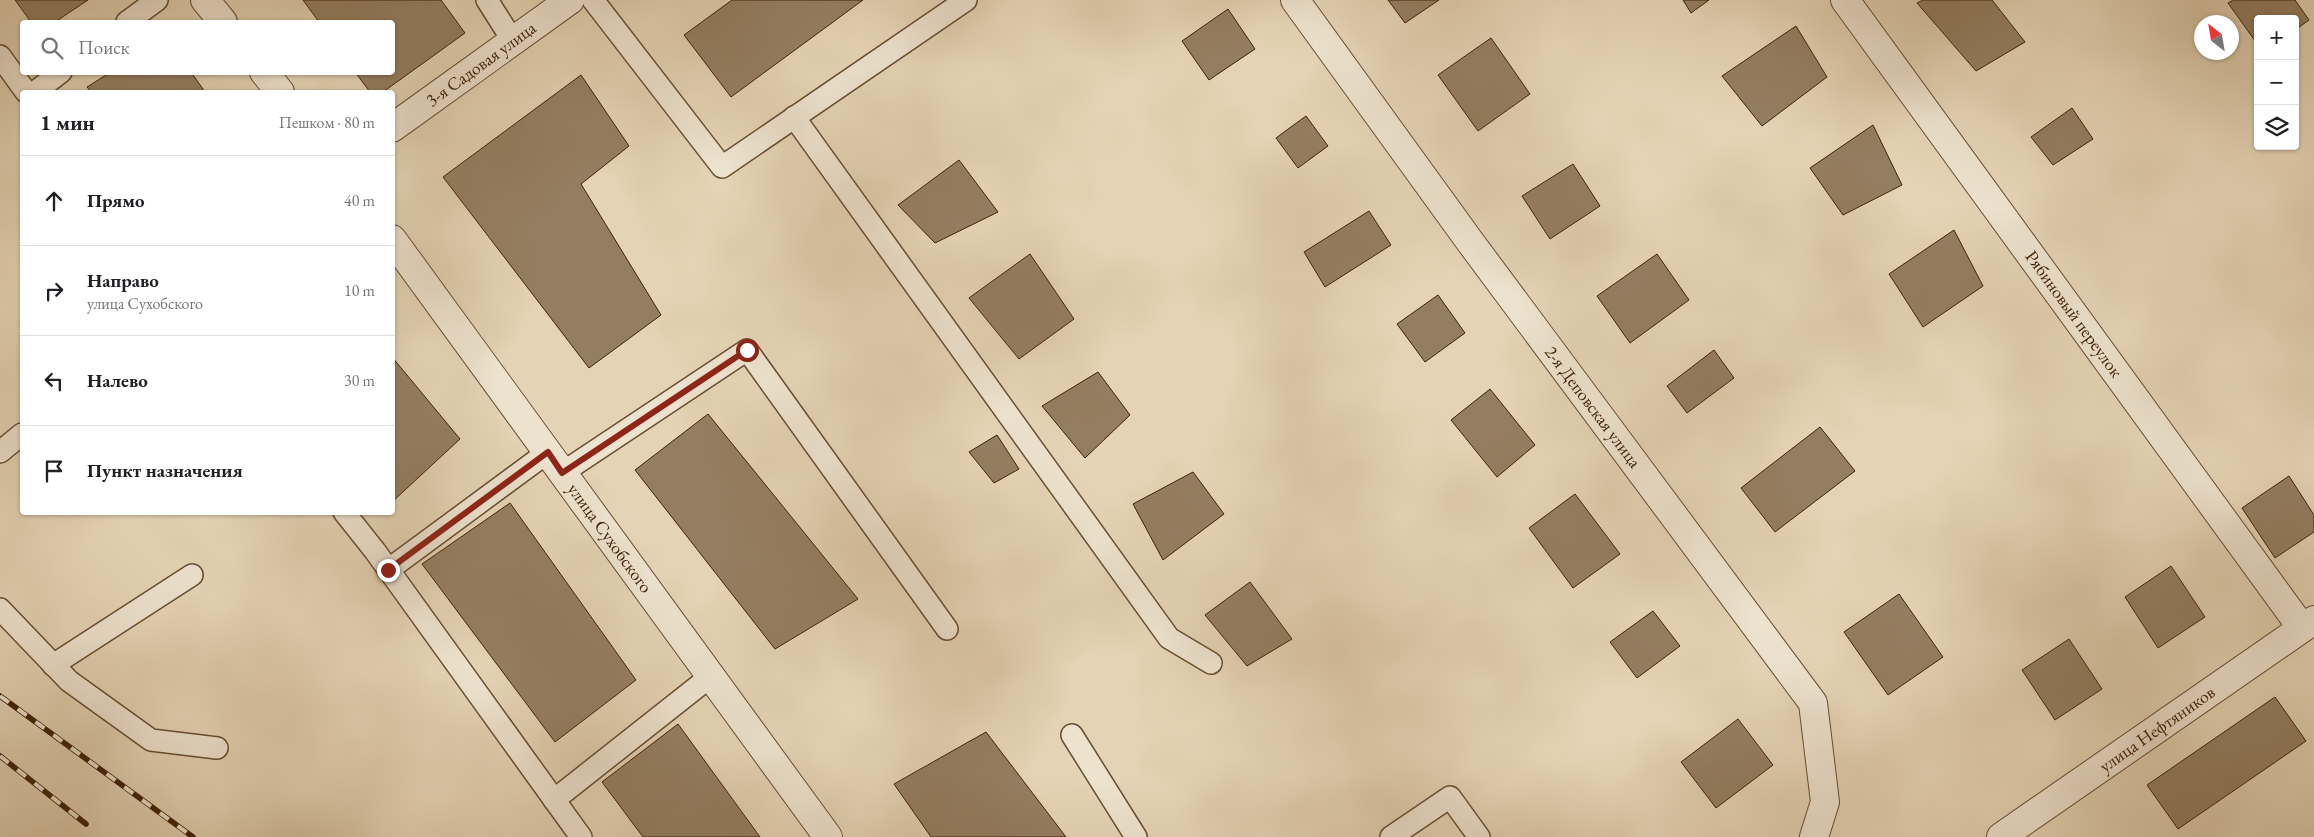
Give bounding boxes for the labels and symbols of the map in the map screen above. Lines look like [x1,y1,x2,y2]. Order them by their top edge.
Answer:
street label: 3-я Садовая улица [421,15,541,111]
north arrow [2194,15,2239,60]
street label: Рябиновый переулок [2021,246,2128,382]
route start [736,339,759,362]
street label: 2-я Деповская улица [1540,341,1647,473]
street label: улица Сухобского [563,478,658,597]
route end [377,559,400,582]
street label: улица Нефтяников [2094,680,2219,777]

